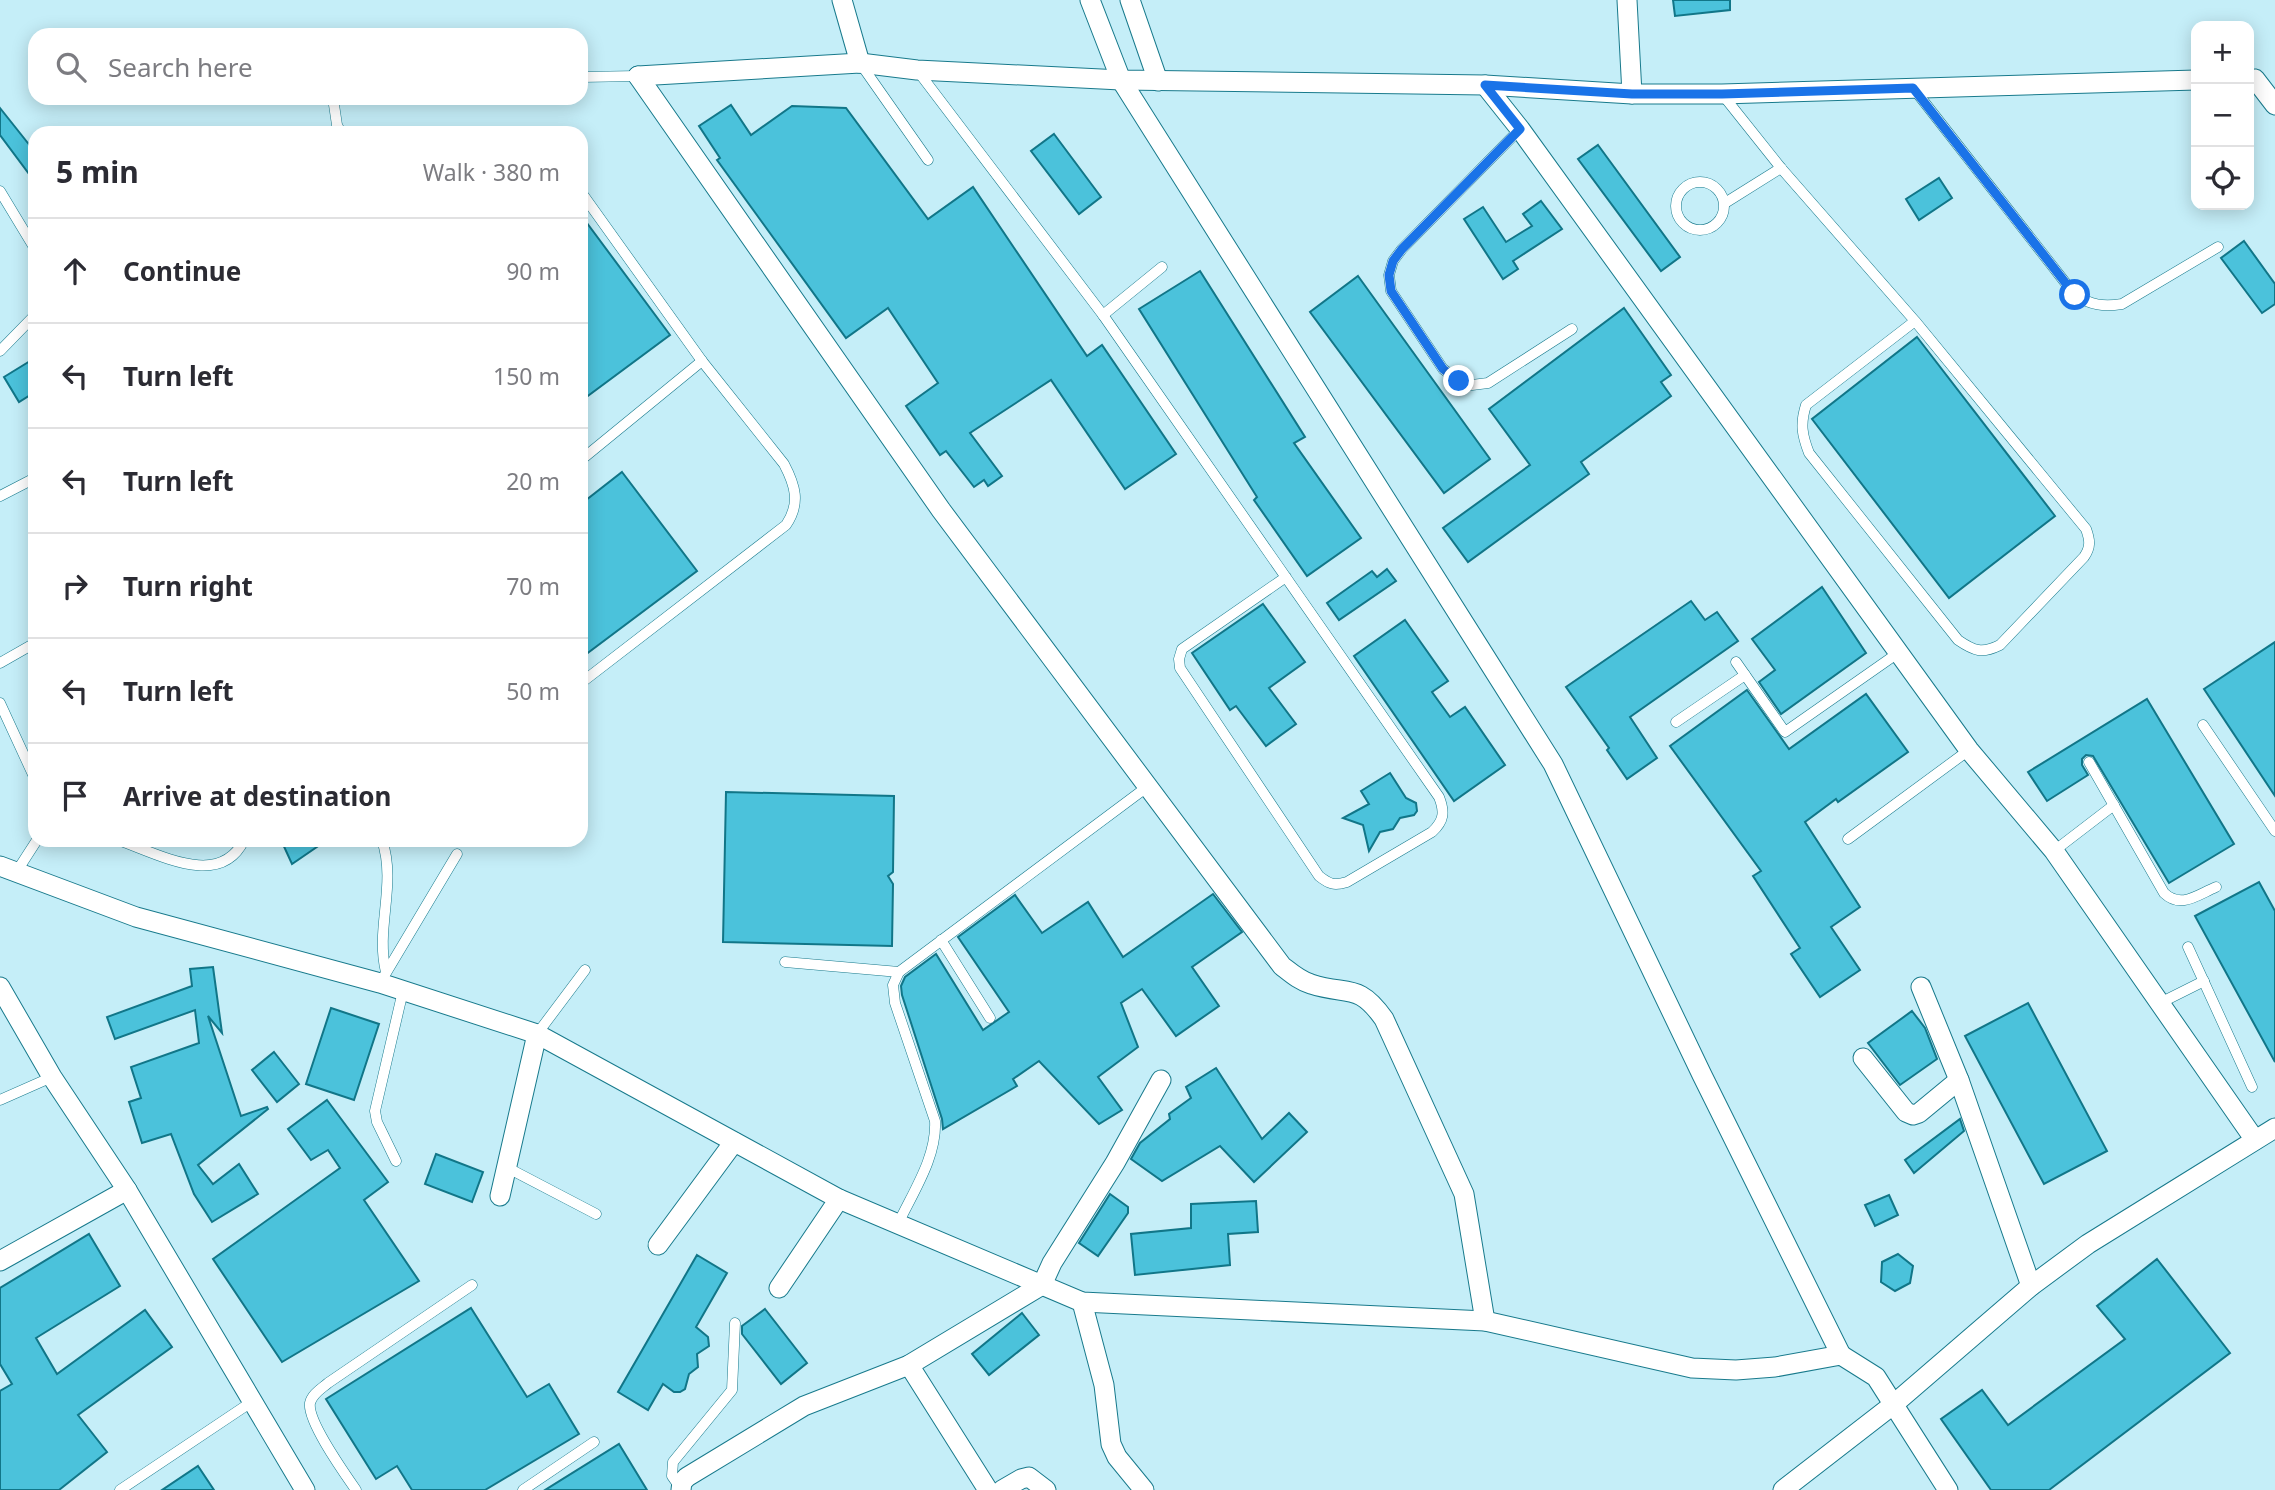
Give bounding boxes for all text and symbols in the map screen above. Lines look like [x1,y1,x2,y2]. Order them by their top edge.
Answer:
map controls [2191,21,2254,210]
button: + [2191,21,2254,84]
search box [28,28,588,105]
icon: search [52,48,90,86]
text: Search here [108,49,253,85]
button: − [2191,84,2254,147]
button: locate [2191,147,2254,210]
text: 5 min [56,151,139,192]
text: Walk · 380 m [423,156,560,188]
icon: ahead [56,252,94,290]
text: Continue [123,253,241,289]
text: 90 m [506,255,560,287]
route start [2059,279,2090,310]
icon: left [56,357,94,395]
text: Turn left [123,358,234,394]
text: 150 m [493,360,560,392]
route end [1443,365,1474,396]
icon: left [56,462,94,500]
text: Turn left [123,463,234,499]
text: 20 m [506,465,560,497]
icon: right [56,567,94,605]
text: Turn right [123,568,253,604]
text: 70 m [506,570,560,602]
icon: left [56,672,94,710]
text: Turn left [123,673,234,709]
text: 50 m [506,675,560,707]
icon: arrive [56,777,94,815]
text: Arrive at destination [123,778,392,814]

